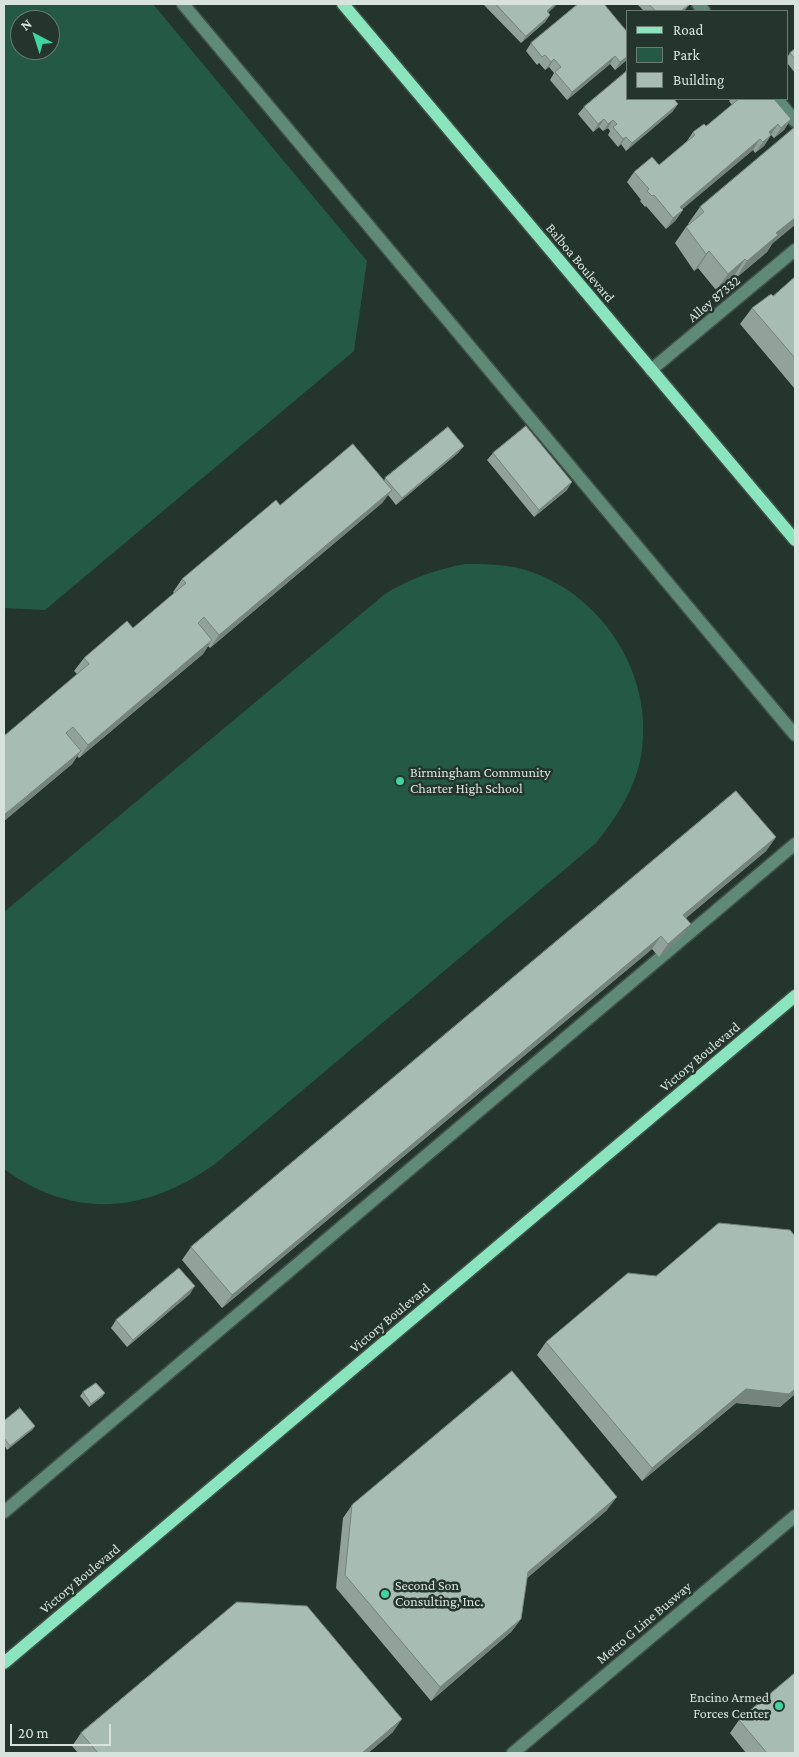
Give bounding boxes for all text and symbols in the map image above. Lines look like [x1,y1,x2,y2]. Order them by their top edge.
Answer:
north arrow [10,10,60,60]
legend [626,10,789,100]
text: N [17,15,35,33]
text: Road [673,22,703,38]
text: Park [673,47,700,63]
text: Building [673,72,724,88]
street label: Balboa Boulevard [542,220,618,306]
street label: Alley 87332 [684,272,744,326]
place label: Birmingham Community Charter High School [410,765,551,798]
marker: Birmingham Community Charter High School [394,775,406,787]
street label: Victory Boulevard [656,1019,744,1095]
street label: Victory Boulevard [346,1280,434,1356]
street label: Victory Boulevard [36,1541,124,1617]
place label: Second Son Consulting, Inc. [395,1578,483,1610]
street label: Metro G Line Busway [593,1578,695,1668]
marker: Second Son Consulting, Inc. [379,1588,391,1600]
place label: Encino Armed Forces Center [690,1690,769,1722]
marker: Encino Armed Forces Center [773,1700,785,1712]
scale bar [12,1714,114,1746]
text: 20 m [18,1725,49,1741]

